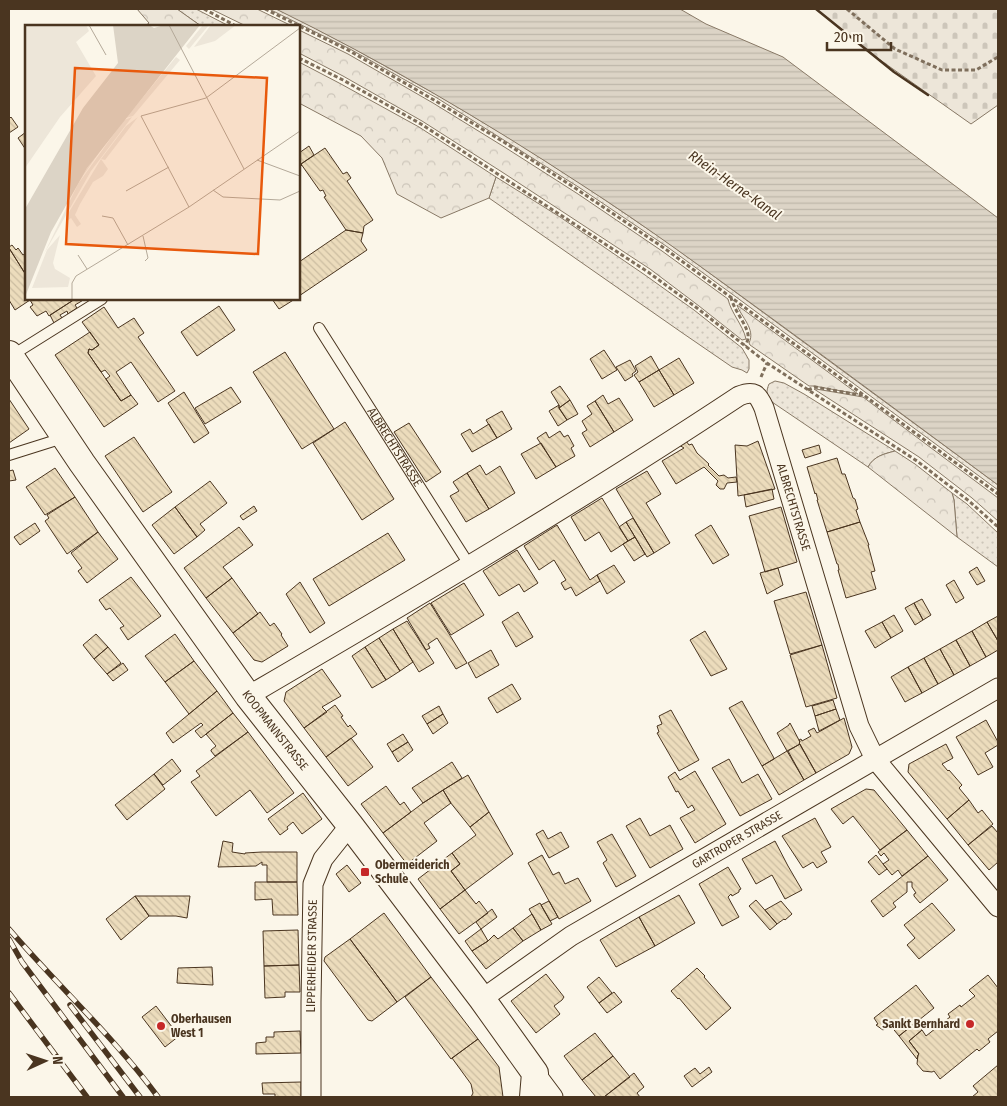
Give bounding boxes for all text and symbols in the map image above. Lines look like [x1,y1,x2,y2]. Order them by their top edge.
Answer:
scale bar [827,20,891,52]
inset map [25,25,300,300]
text: 20 m [834,28,864,46]
water label: Rhein-Herne-Kanal [685,147,785,224]
street label: ALBRECHTSTRASSE [364,405,425,489]
street label: ALBRECHTSTRASSE [774,462,813,553]
street label: KOOPMANNSTRASSE [239,688,311,773]
street label: GARTROPER STRASSE [689,808,785,871]
place label: Obermeiderich Schule [375,858,450,886]
marker: Obermeiderich Schule [359,866,371,878]
street label: LIPPERHEIDER STRASSE [304,899,320,1012]
place label: Oberhausen West 1 [171,1012,232,1040]
place label: Sankt Bernhard [882,1017,960,1031]
marker: Sankt Bernhard [964,1018,976,1030]
marker: Oberhausen West 1 [155,1020,167,1032]
north arrow [20,1036,70,1086]
text: N [49,1056,66,1065]

